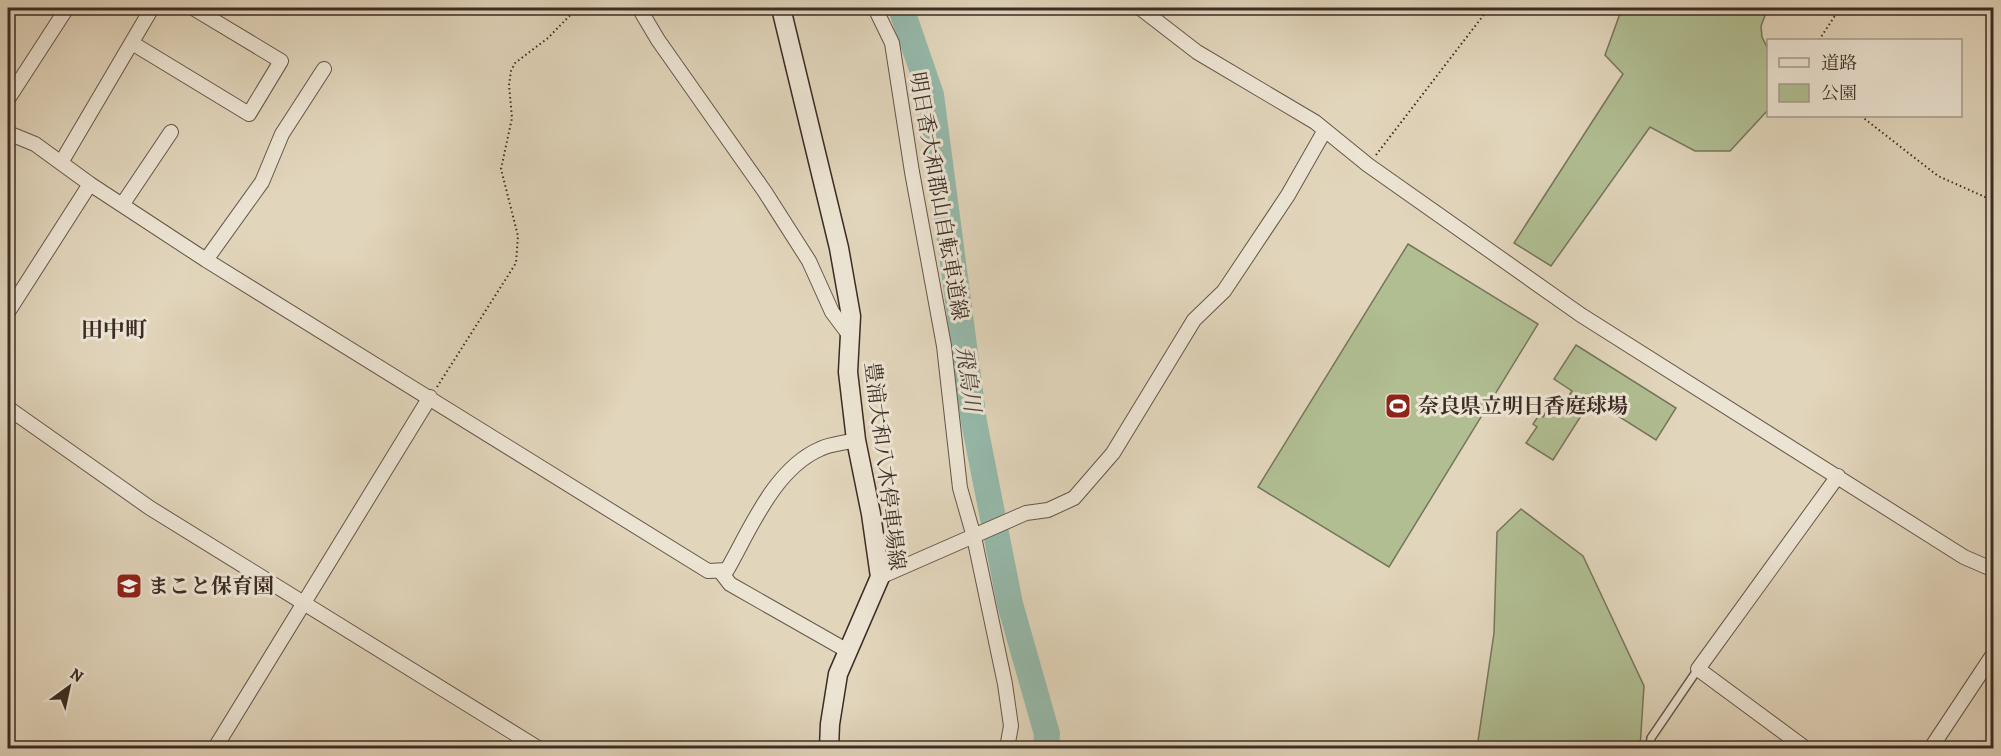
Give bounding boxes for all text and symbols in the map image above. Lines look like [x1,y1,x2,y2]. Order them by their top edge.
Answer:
legend [1767,39,1962,117]
text: 道路 [1821,51,1857,75]
street label: 明日香大和郡山自転車道線 [903,69,975,323]
text: 公園 [1821,81,1857,105]
district label: 田中町 [81,315,147,345]
water label: 飛鳥川 [949,344,988,416]
street label: 豊浦大和八木停車場線 [858,360,912,572]
sports icon: 奈良県立明日香庭球場 [1383,391,1413,421]
place label: 奈良県立明日香庭球場 [1418,392,1628,420]
school or university icon: まこと保育園 [114,571,144,601]
place label: まこと保育園 [148,572,274,600]
north arrow [39,657,99,717]
text: N [66,663,88,688]

